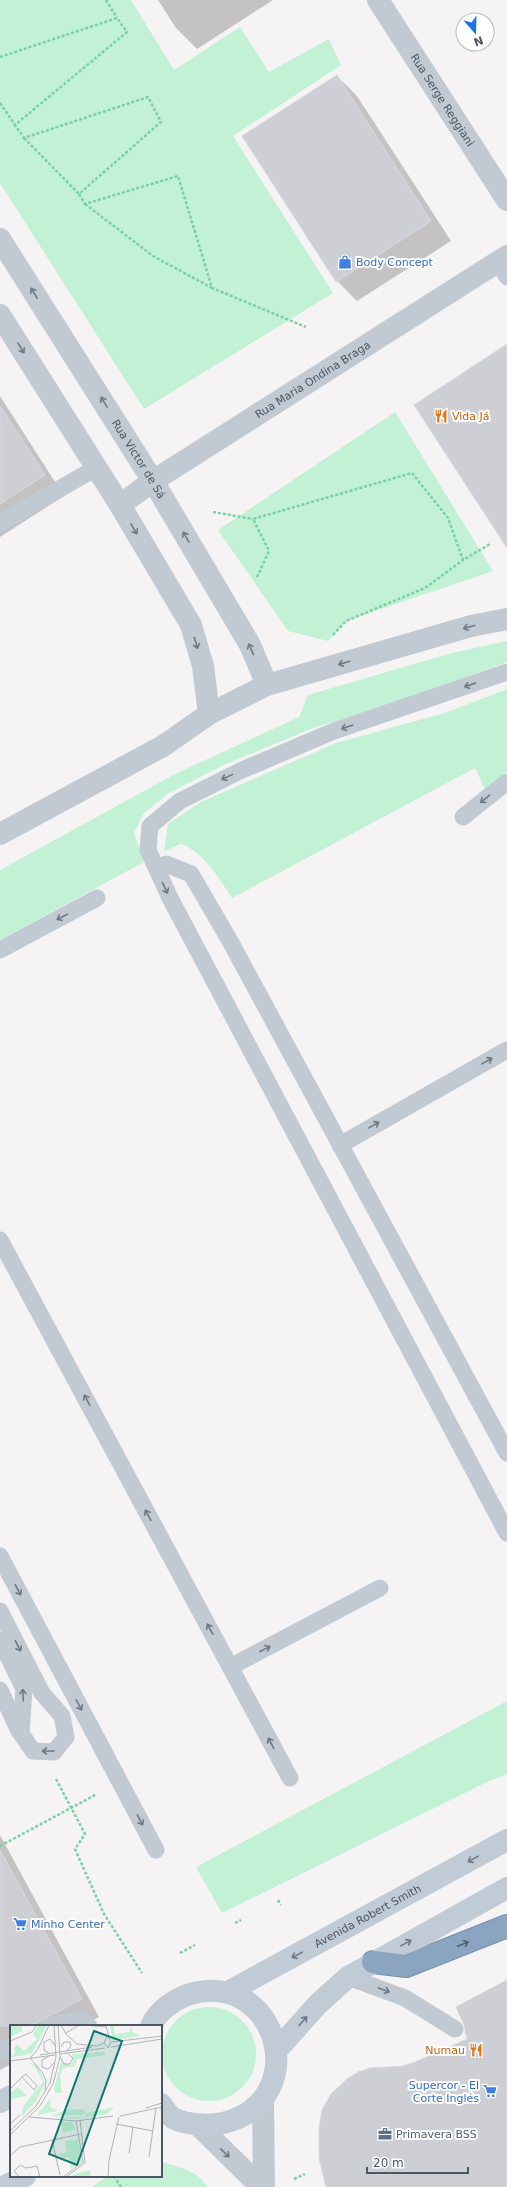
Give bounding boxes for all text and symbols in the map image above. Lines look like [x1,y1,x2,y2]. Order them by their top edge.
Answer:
north arrow [455,12,495,52]
text: N [472,33,485,49]
street label: Rua Serge Reggiani [407,52,477,149]
shop icon: Body Concept [337,254,353,270]
place label: Body Concept [356,256,433,269]
one-way arrow [30,287,38,298]
street label: Rua Maria Ondina Braga [253,339,373,421]
one-way arrow [17,342,25,354]
one-way arrow [99,396,107,408]
restaurant icon: Vida Já [433,408,449,424]
place label: Vida Já [452,410,490,423]
street label: Rua Victor de Sá [109,417,168,501]
one-way arrow [131,523,139,535]
one-way arrow [182,531,190,543]
one-way arrow [463,624,476,631]
one-way arrow [193,637,200,650]
one-way arrow [247,644,255,656]
one-way arrow [338,660,351,667]
one-way arrow [465,681,477,689]
one-way arrow [341,724,354,731]
one-way arrow [222,774,234,781]
one-way arrow [480,795,491,804]
one-way arrow [162,882,169,894]
one-way arrow [56,914,68,921]
one-way arrow [481,1057,493,1065]
one-way arrow [368,1121,380,1129]
one-way arrow [82,1394,90,1406]
one-way arrow [144,1509,151,1521]
one-way arrow [15,1584,23,1596]
one-way arrow [205,1623,213,1635]
one-way arrow [15,1640,22,1652]
one-way arrow [259,1645,271,1652]
one-way arrow [20,1689,27,1702]
one-way arrow [76,1699,84,1711]
one-way arrow [267,1738,275,1750]
one-way arrow [42,1747,55,1755]
one-way arrow [137,1813,144,1825]
one-way arrow [467,1855,479,1863]
street label: Avenida Robert Smith [312,1882,423,1951]
supermarket icon: Minho Center [12,1916,28,1932]
place label: Minho Center [31,1918,105,1931]
one-way arrow [400,1939,412,1947]
one-way arrow [456,1939,468,1947]
one-way arrow [291,1951,303,1959]
one-way arrow [378,1987,390,1995]
one-way arrow [298,2016,308,2026]
inset map [10,2025,162,2177]
restaurant icon: Numau [468,2042,484,2058]
place label: Numau [425,2044,465,2057]
place label: Supercor - El Corte Inglés [409,2079,479,2105]
supermarket icon: Supercor - El Corte Inglés [482,2083,498,2099]
office icon: Primavera BSS [377,2126,393,2142]
place label: Primavera BSS [396,2128,477,2141]
one-way arrow [220,2148,230,2157]
scale bar [367,2149,468,2175]
text: 20 m [373,2156,404,2170]

